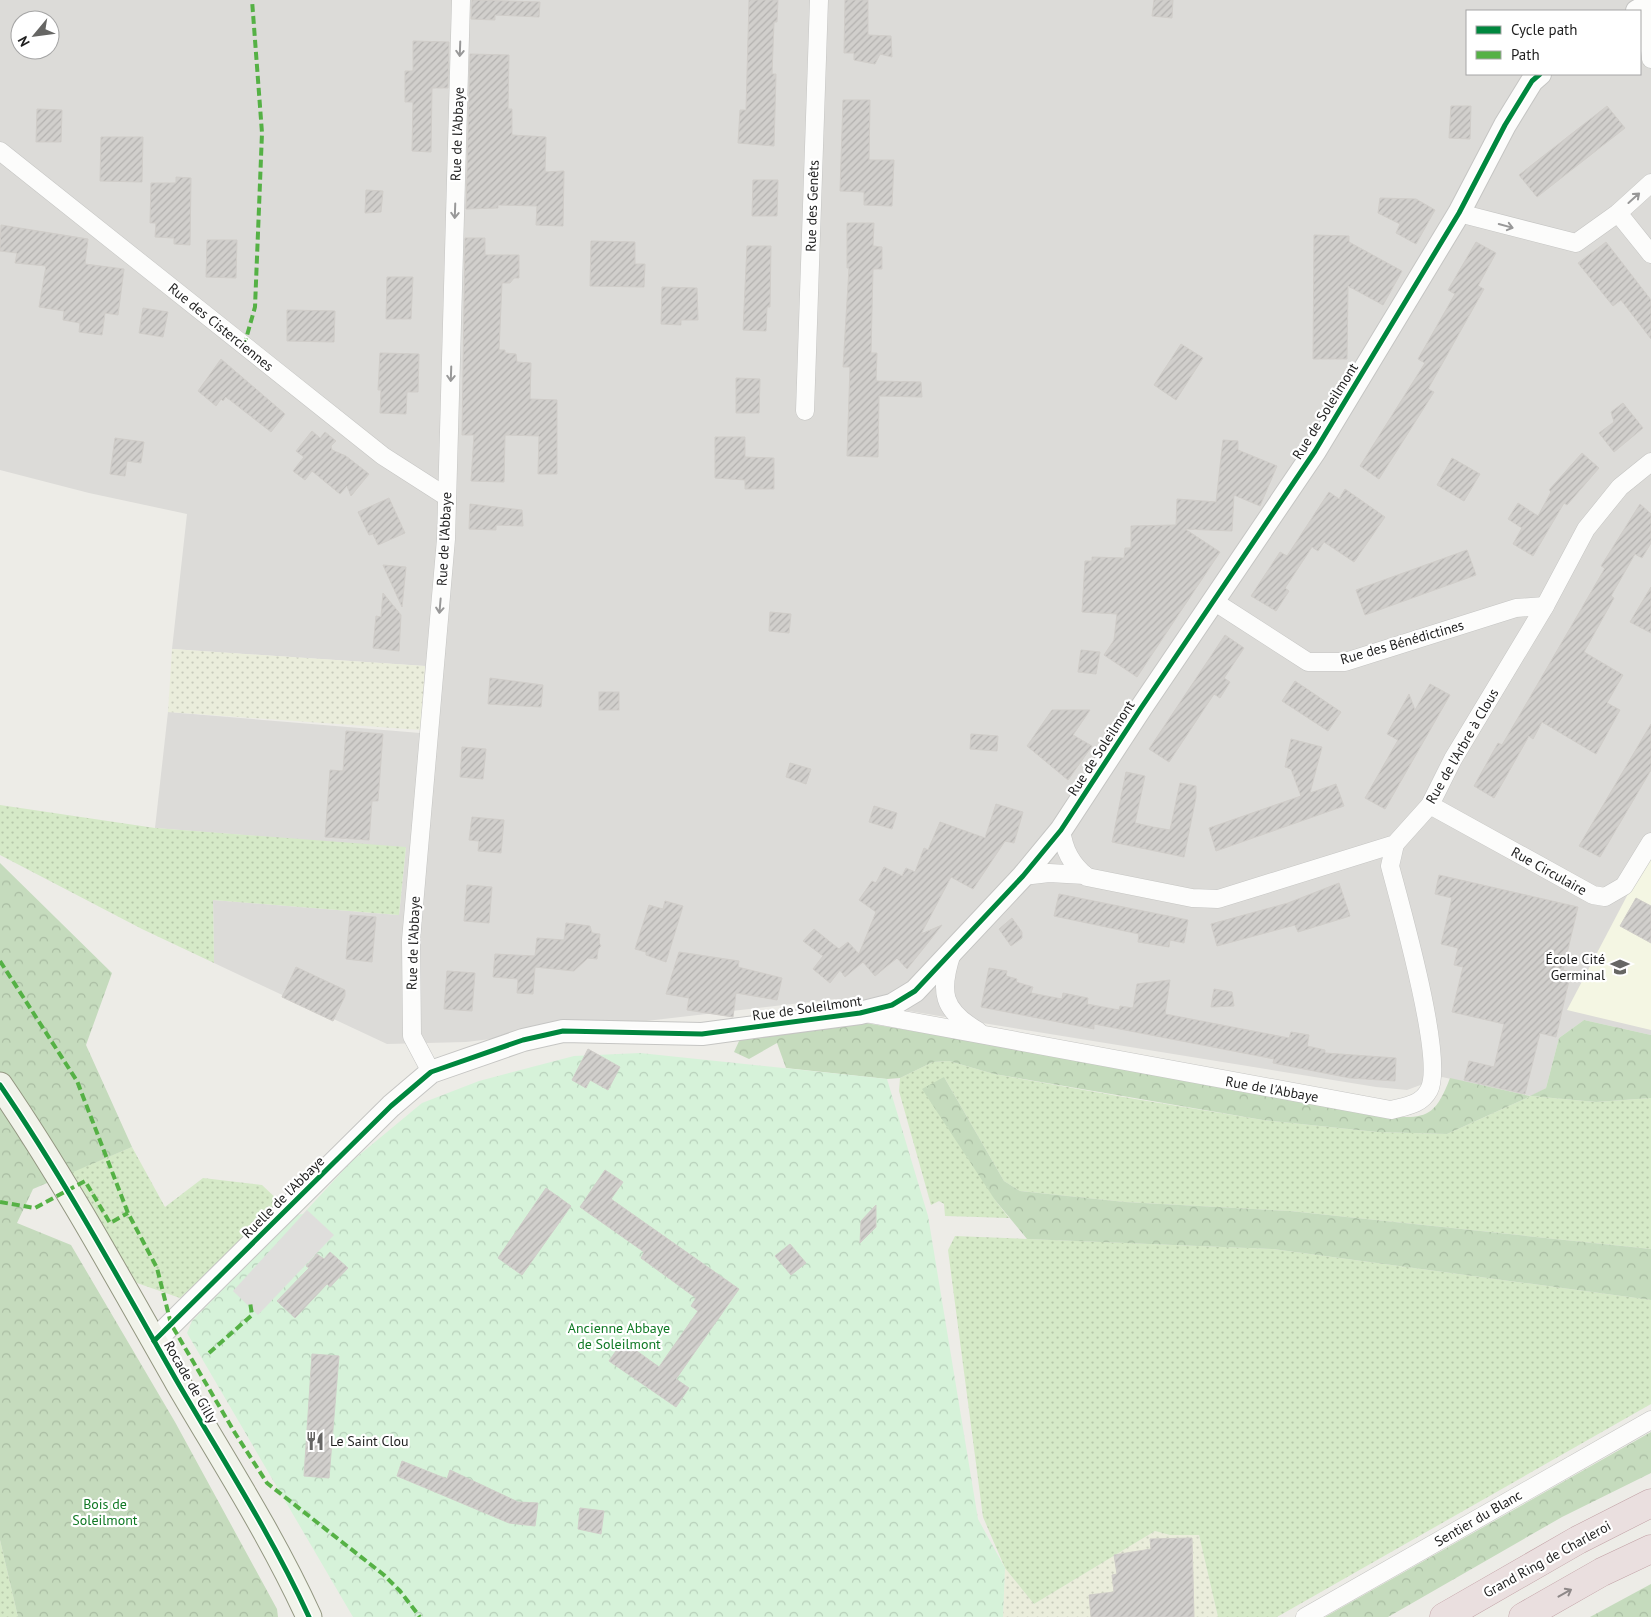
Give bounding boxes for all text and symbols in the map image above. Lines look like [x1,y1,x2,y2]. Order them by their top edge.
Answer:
north arrow [10,10,60,60]
legend [1466,10,1641,75]
text: Cycle path [1511,20,1577,39]
text: N [14,33,34,50]
one-way arrow [455,40,464,56]
text: Path [1511,45,1540,64]
street label: Rue de l'Abbaye [446,87,468,181]
street label: Rue des Genêts [801,160,823,252]
one-way arrow [1628,192,1641,204]
one-way arrow [450,202,460,219]
one-way arrow [1498,221,1514,231]
street label: Rue des Cisterciennes [165,279,277,375]
street label: Rue de Soleilmont [1288,359,1362,463]
one-way arrow [446,365,455,381]
street label: Rue de l'Abbaye [433,492,455,586]
one-way arrow [435,598,445,614]
street label: Rue des Bénédictines [1338,616,1466,668]
street label: Rue de l'Arbre à Clous [1422,685,1502,807]
street label: Rue de Soleilmont [1063,697,1139,799]
street label: Rue Circulaire [1508,843,1590,899]
street label: Rue de l'Abbaye [402,896,424,990]
place label: École Cité Germinal [1546,950,1605,984]
school or university icon: École Cité Germinal [1609,956,1631,978]
street label: Rue de Soleilmont [751,991,863,1025]
street label: Rue de l'Abbaye [1224,1072,1320,1106]
street label: Ruelle de l'Abbaye [238,1152,328,1242]
park label: Ancienne Abbaye de Soleilmont [568,1319,670,1353]
street label: Rocade de Gilly [160,1338,222,1427]
restaurant icon: Le Saint Clou [304,1430,326,1452]
place label: Le Saint Clou [330,1432,409,1450]
street label: Sentier du Blanc [1431,1486,1525,1550]
park label: Bois de Soleilmont [72,1495,138,1529]
street label: Grand Ring de Charleroi [1480,1516,1614,1602]
one-way arrow [1557,1588,1572,1597]

